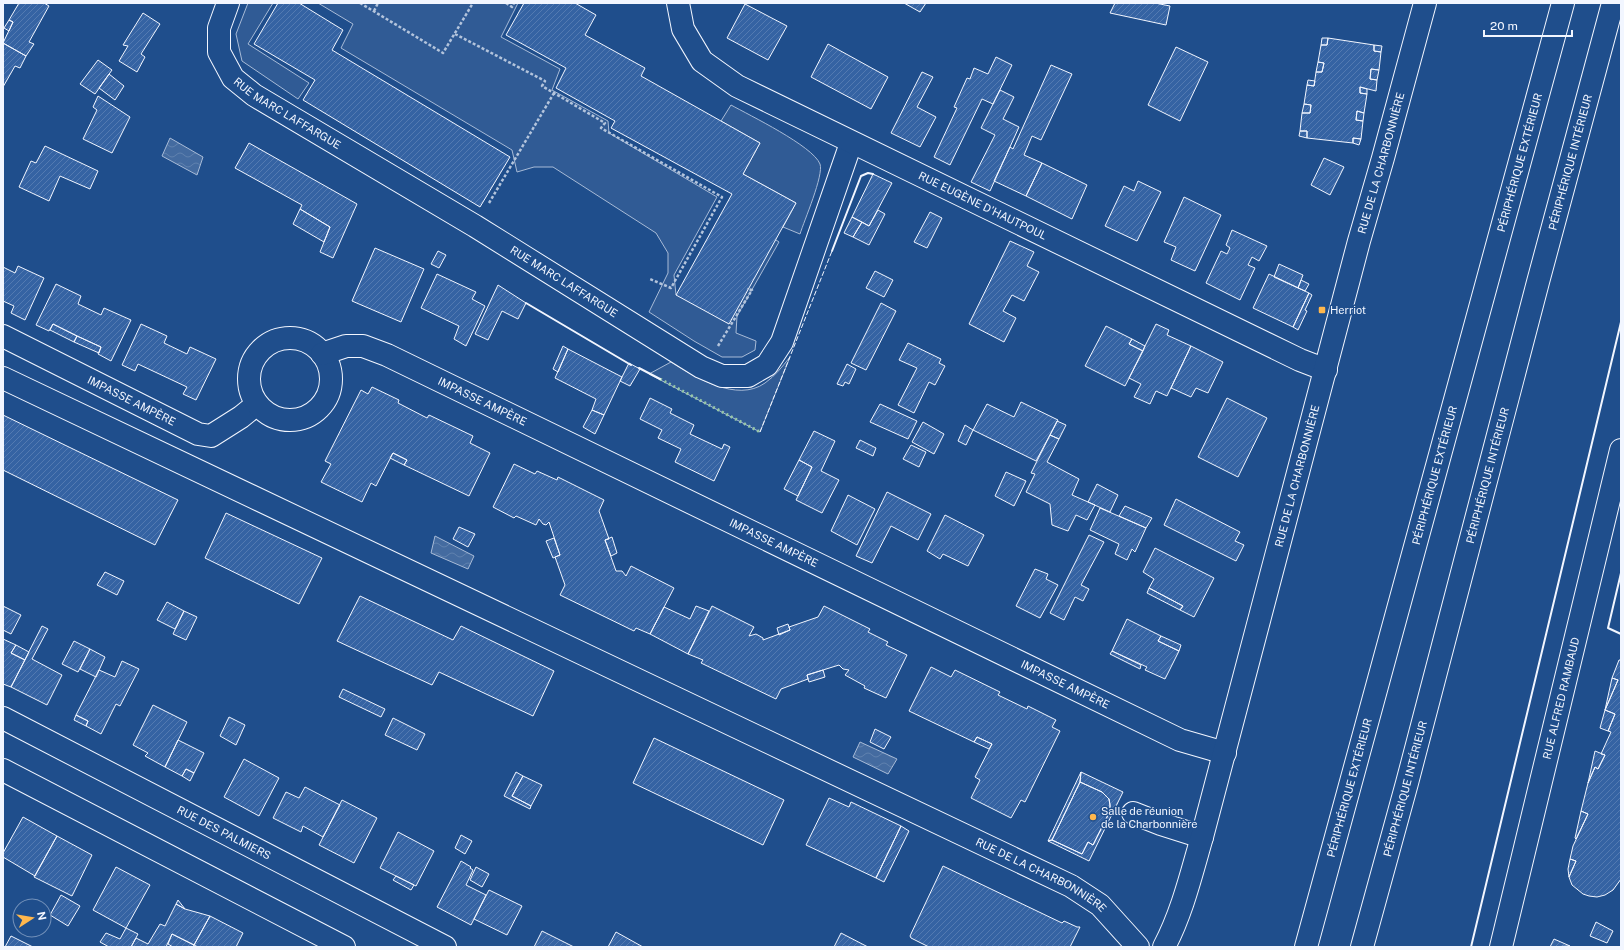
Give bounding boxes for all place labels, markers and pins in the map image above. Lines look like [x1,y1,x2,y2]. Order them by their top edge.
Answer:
place label: Herriot [1330,304,1366,316]
marker: Herriot [1317,305,1327,315]
place label: Salle de réunion de la Charbonnière [1101,805,1198,830]
marker: Salle de réunion de la Charbonnière [1088,812,1098,822]

